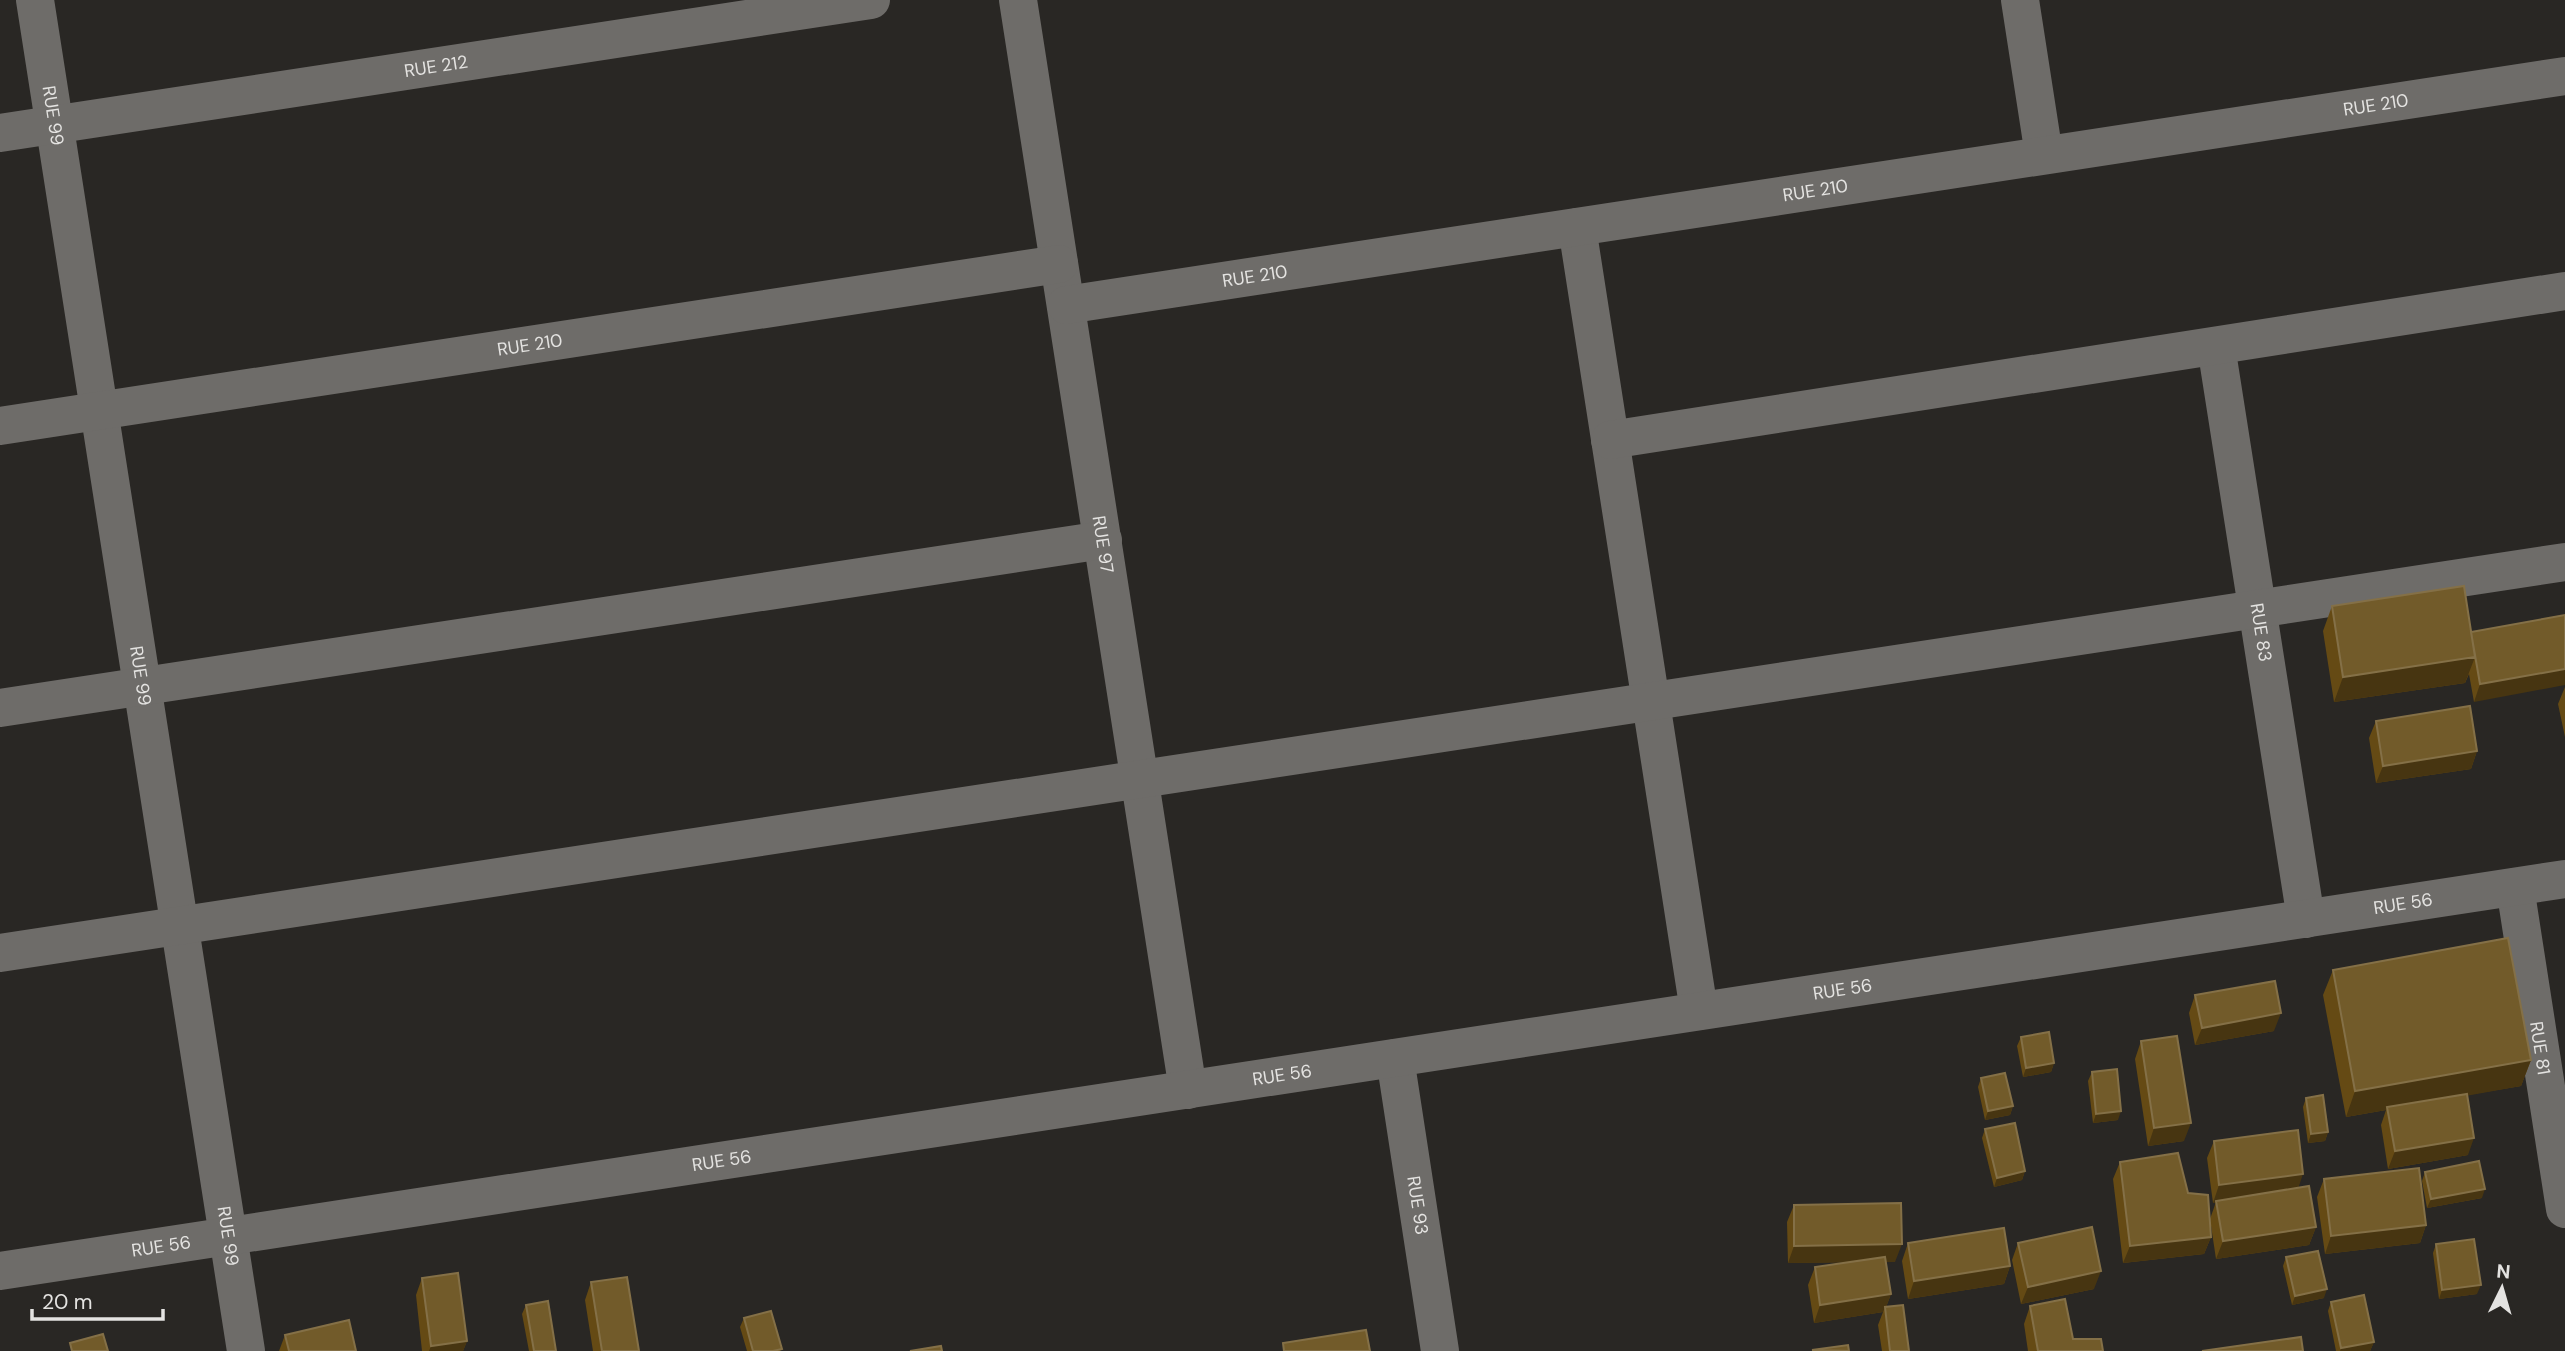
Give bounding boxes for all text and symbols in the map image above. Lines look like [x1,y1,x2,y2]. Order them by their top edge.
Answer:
street label: RUE 212 [403,50,469,83]
street label: RUE 99 [37,84,70,147]
street label: RUE 210 [2341,88,2410,122]
street label: RUE 210 [1781,174,1850,207]
street label: RUE 210 [1220,259,1289,293]
street label: RUE 210 [496,328,564,362]
street label: RUE 97 [1087,514,1119,575]
street label: RUE 83 [2245,601,2277,664]
street label: RUE 99 [124,644,157,707]
street label: RUE 56 [2372,887,2434,920]
street label: RUE 56 [1811,973,1874,1006]
street label: RUE 81 [2524,1020,2556,1076]
street label: RUE 56 [1251,1059,1313,1091]
street label: RUE 56 [690,1144,753,1177]
street label: RUE 93 [1401,1174,1434,1236]
street label: RUE 99 [212,1204,245,1268]
street label: RUE 56 [130,1230,192,1263]
north arrow [2467,1253,2537,1323]
text: N [2495,1259,2511,1285]
scale bar [32,1278,163,1322]
text: 20 m [42,1288,93,1316]

